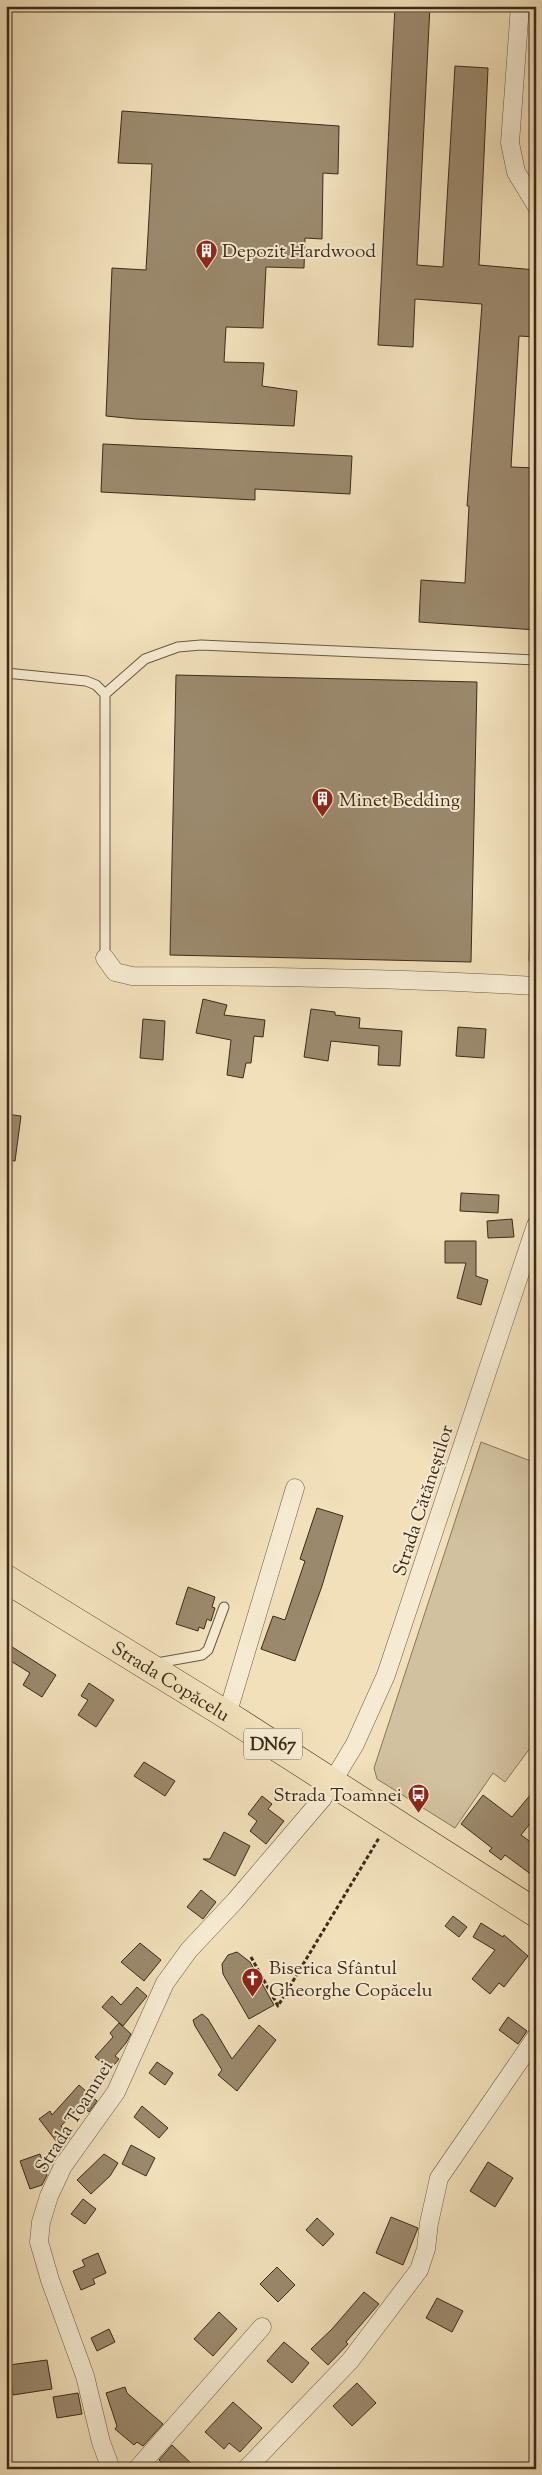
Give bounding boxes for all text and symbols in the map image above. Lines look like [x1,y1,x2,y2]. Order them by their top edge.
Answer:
building icon: Depozit Hardwood [194,238,218,269]
place label: Depozit Hardwood [222,239,376,266]
building icon: Minet Bedding [311,787,335,818]
place label: Minet Bedding [339,788,460,815]
street label: Strada Cătăneștilor [387,1422,462,1580]
street label: Strada Copăcelu [106,1636,234,1730]
road number: DN67 [244,1728,302,1760]
bus stop icon: Strada Toamnei [406,1782,430,1813]
place label: Strada Toamnei [273,1783,402,1810]
place label: Biserica Sfântul Gheorghe Copăcelu [269,1956,432,2005]
church icon: Biserica Sfântul Gheorghe Copăcelu [241,1966,265,1997]
street label: Strada Toamnei [30,2056,121,2179]

